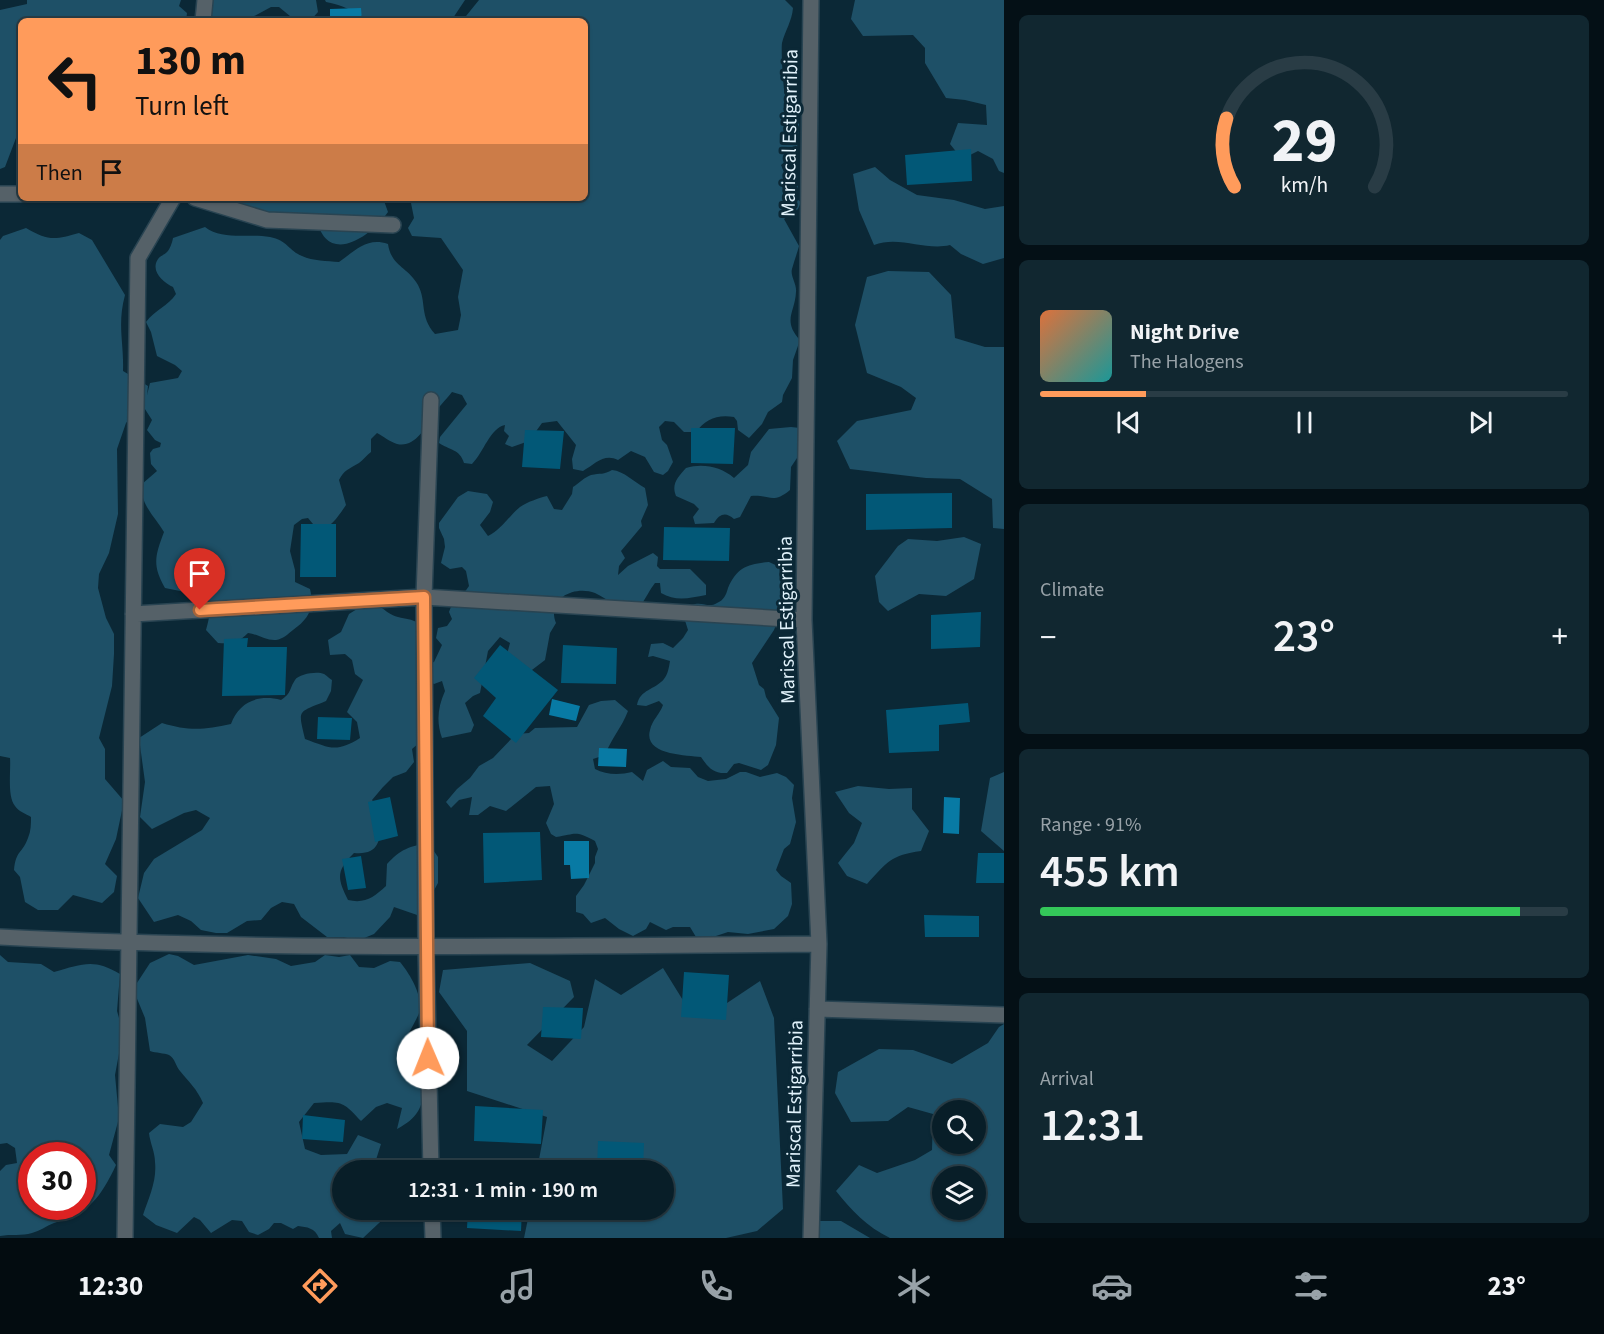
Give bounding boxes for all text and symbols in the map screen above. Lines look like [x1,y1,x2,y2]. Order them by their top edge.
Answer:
text: 130 m [135,31,246,91]
icon: left [36,42,114,120]
street label: Mariscal Estigarribia [775,49,805,217]
text: Turn left [135,87,229,126]
text: 29 [1271,97,1337,186]
icon: arrive [95,156,128,189]
text: Then [36,157,83,189]
text: km/h [1280,170,1328,201]
text: Night Drive [1130,316,1239,348]
text: The Halogens [1130,348,1244,376]
icon: previous [1112,406,1145,439]
icon: pause [1288,406,1321,439]
icon: next [1464,406,1497,439]
street label: Mariscal Estigarribia [772,536,802,704]
pin [174,548,225,610]
icon: arrive [183,557,216,590]
text: Climate [1040,576,1104,604]
text: 23° [1273,605,1335,669]
text: − [1040,614,1056,661]
text: + [1552,614,1568,661]
text: Range · 91% [1040,811,1141,839]
text: 455 km [1040,840,1180,904]
street label: Mariscal Estigarribia [780,1020,810,1188]
position arrow [396,1026,460,1090]
text: Arrival [1040,1065,1094,1093]
text: 12:31 [1040,1094,1145,1158]
map controls [932,1100,986,1220]
button: search [932,1100,986,1154]
speed limit sign: 30 [18,1142,96,1220]
button: layers [932,1166,986,1220]
text: 12:31 · 1 min · 190 m [408,1174,598,1206]
icon: directions [299,1265,341,1307]
icon: music [497,1265,539,1307]
icon: phone [695,1265,737,1307]
icon: climate [893,1265,935,1307]
icon: car [1091,1265,1133,1307]
icon: filters [1290,1265,1332,1307]
text: 12:30 [78,1267,143,1306]
text: 23° [1488,1267,1526,1306]

